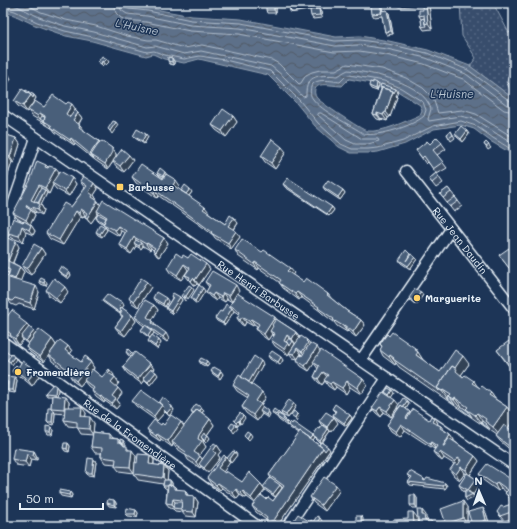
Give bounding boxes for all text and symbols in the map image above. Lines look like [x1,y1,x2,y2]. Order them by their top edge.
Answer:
water label: L'Huisne [114,15,160,38]
water label: L'Huisne [430,86,474,101]
place label: Barbusse [128,180,174,194]
marker: Barbusse [115,182,125,192]
street label: Rue Jean Daudin [430,204,491,277]
street label: Rue Henri Barbusse [215,257,303,323]
place label: Marguerite [425,291,481,305]
marker: Marguerite [412,293,422,303]
place label: Fromendière [26,365,90,379]
marker: Fromendière [13,367,23,377]
street label: Rue de la Fromendière [81,396,180,473]
north arrow [459,471,499,511]
text: N [474,473,483,488]
scale bar [20,485,103,511]
text: 50 m [26,490,54,506]

